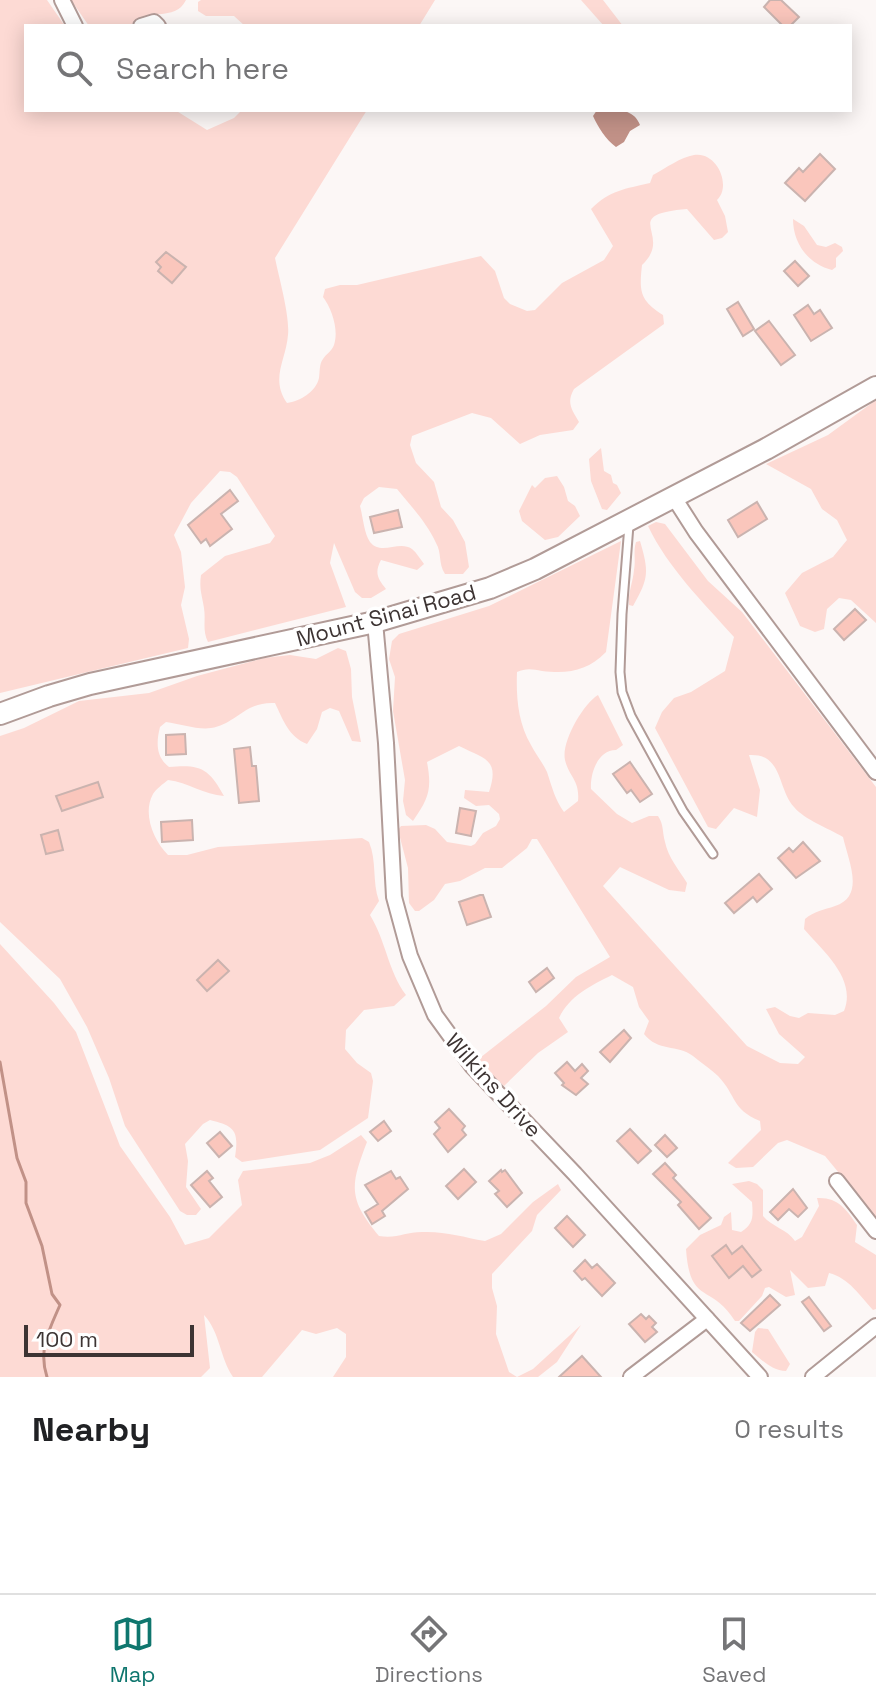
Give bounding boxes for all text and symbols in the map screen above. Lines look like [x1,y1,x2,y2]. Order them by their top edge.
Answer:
search box [24,24,852,112]
icon: search [52,46,96,90]
text: Search here [116,49,289,88]
street label: Mount Sinai Road [293,578,479,652]
street label: Wilkins Drive [440,1027,548,1143]
scale bar [24,1321,194,1357]
text: 100 m [36,1325,98,1353]
text: Nearby [32,1408,150,1451]
text: 0 results [734,1412,844,1446]
tab: Map [110,1612,156,1688]
tab: Directions [375,1612,483,1688]
tab: Saved [702,1612,766,1688]

